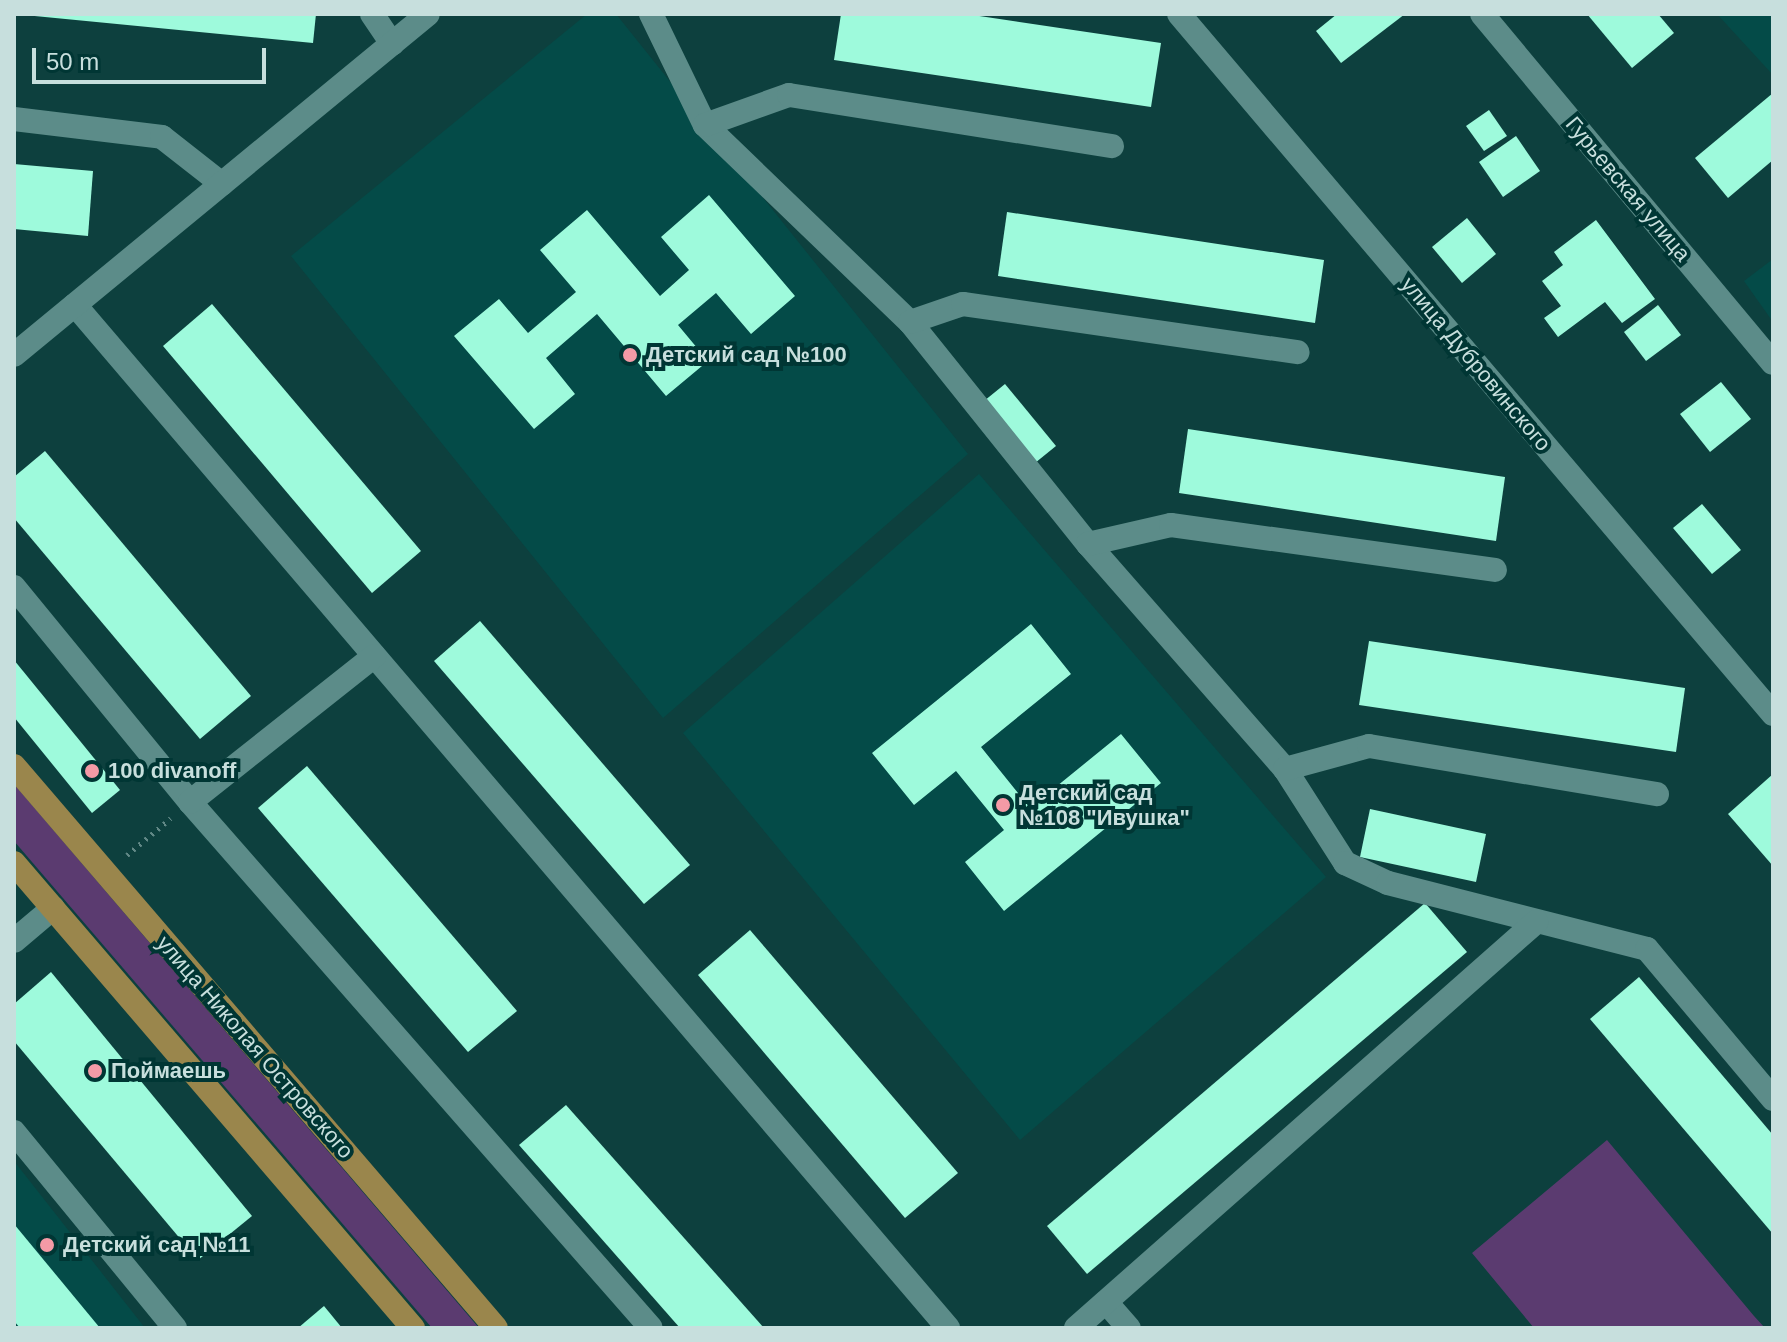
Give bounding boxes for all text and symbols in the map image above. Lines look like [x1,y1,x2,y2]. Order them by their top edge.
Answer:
scale bar [36,32,270,82]
text: 50 m [46,48,99,75]
street label: Гурьевская улица [1560,111,1696,267]
street label: улица Дубровинского [1395,272,1557,456]
place label: Детский сад №100 [646,342,847,368]
marker: Детский сад №100 [621,346,639,364]
place label: 100 divanoff [108,758,236,784]
marker: 100 divanoff [83,762,101,780]
place label: Детский сад №108 "Ивушка" [1019,779,1190,830]
marker: Детский сад №108 "Ивушка" [994,796,1012,814]
street label: улица Николая Островского [151,930,359,1164]
place label: Поймаешь [111,1058,226,1084]
marker: Поймаешь [86,1062,104,1080]
place label: Детский сад №11 [63,1232,250,1258]
marker: Детский сад №11 [38,1236,56,1254]

